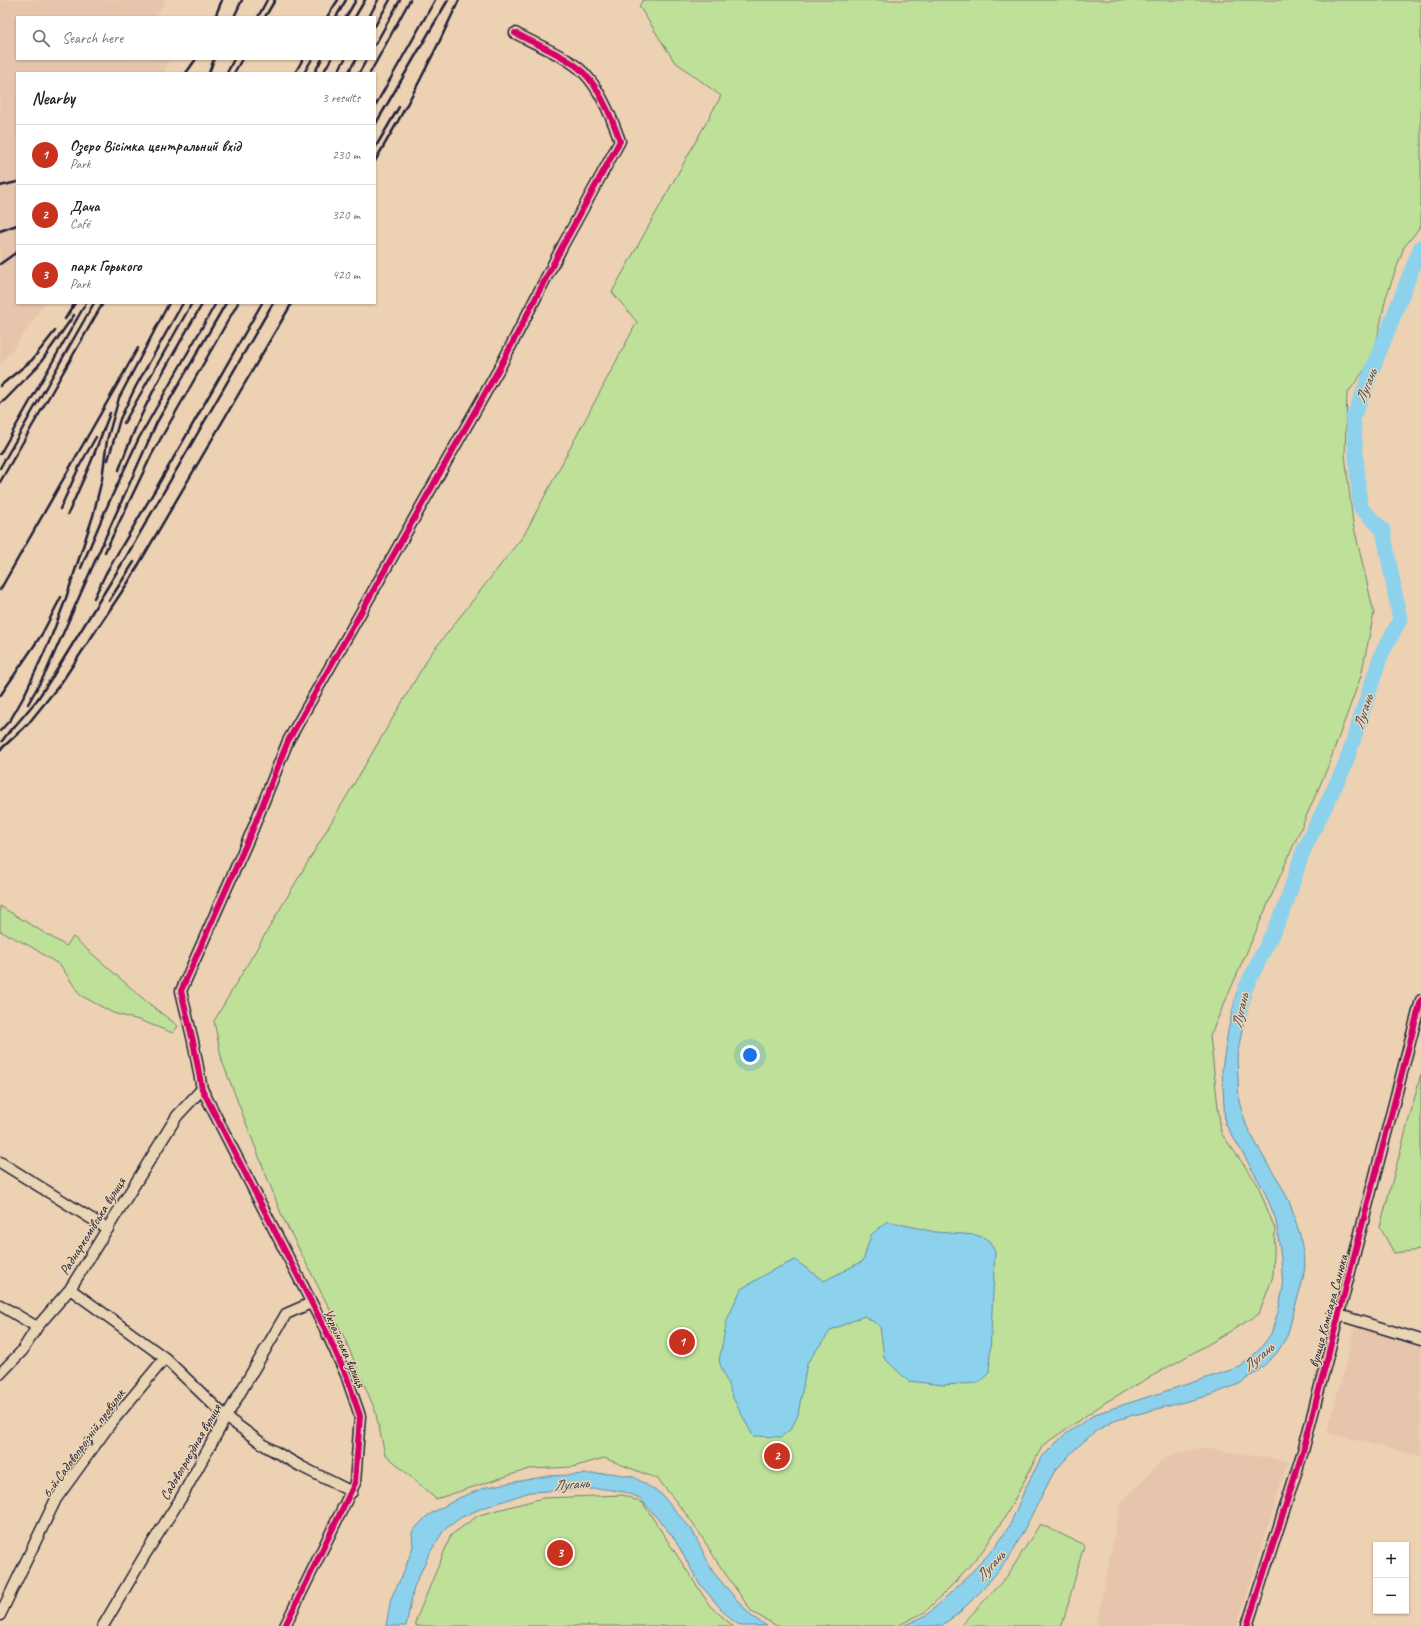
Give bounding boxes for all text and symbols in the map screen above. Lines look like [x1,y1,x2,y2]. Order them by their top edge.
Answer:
search box [16,16,376,60]
icon: search [30,27,52,49]
text: Search here [62,29,123,48]
text: Nearby [32,88,75,109]
text: 3 results [322,90,360,106]
text: Озеро Вісімка центральний вхід [70,137,241,156]
text: 1 [42,147,48,163]
text: 230 m [332,147,360,163]
text: Park [70,156,91,172]
text: Дача [70,197,100,216]
text: 2 [42,207,48,223]
text: 320 m [332,207,360,223]
text: Café [70,216,90,232]
text: парк Горького [70,257,141,276]
text: 3 [42,267,48,283]
text: 420 m [332,267,360,283]
text: Park [70,276,91,292]
water label: Лугань [1351,364,1383,406]
water label: Лугань [1349,690,1379,732]
water label: Лугань [1227,990,1254,1030]
your location [740,1045,760,1065]
street label: Раднаркомівська вулиця [56,1174,130,1278]
street label: вулиця Комісара Санюка [1305,1252,1352,1369]
street label: Українська вулиця [320,1306,370,1391]
pin: 1 [669,1327,695,1357]
water label: Лугань [1239,1337,1280,1376]
street label: 6-й Садовопроїзній провулок [38,1384,130,1501]
street label: Садовопроєздная вулиця [156,1400,226,1503]
pin: 2 [764,1441,790,1471]
water label: Лугань [553,1473,592,1495]
pin: 3 [547,1538,573,1568]
map controls [1373,1542,1409,1614]
button: + [1373,1542,1409,1578]
water label: Лугань [971,1545,1011,1586]
button: − [1373,1578,1409,1614]

